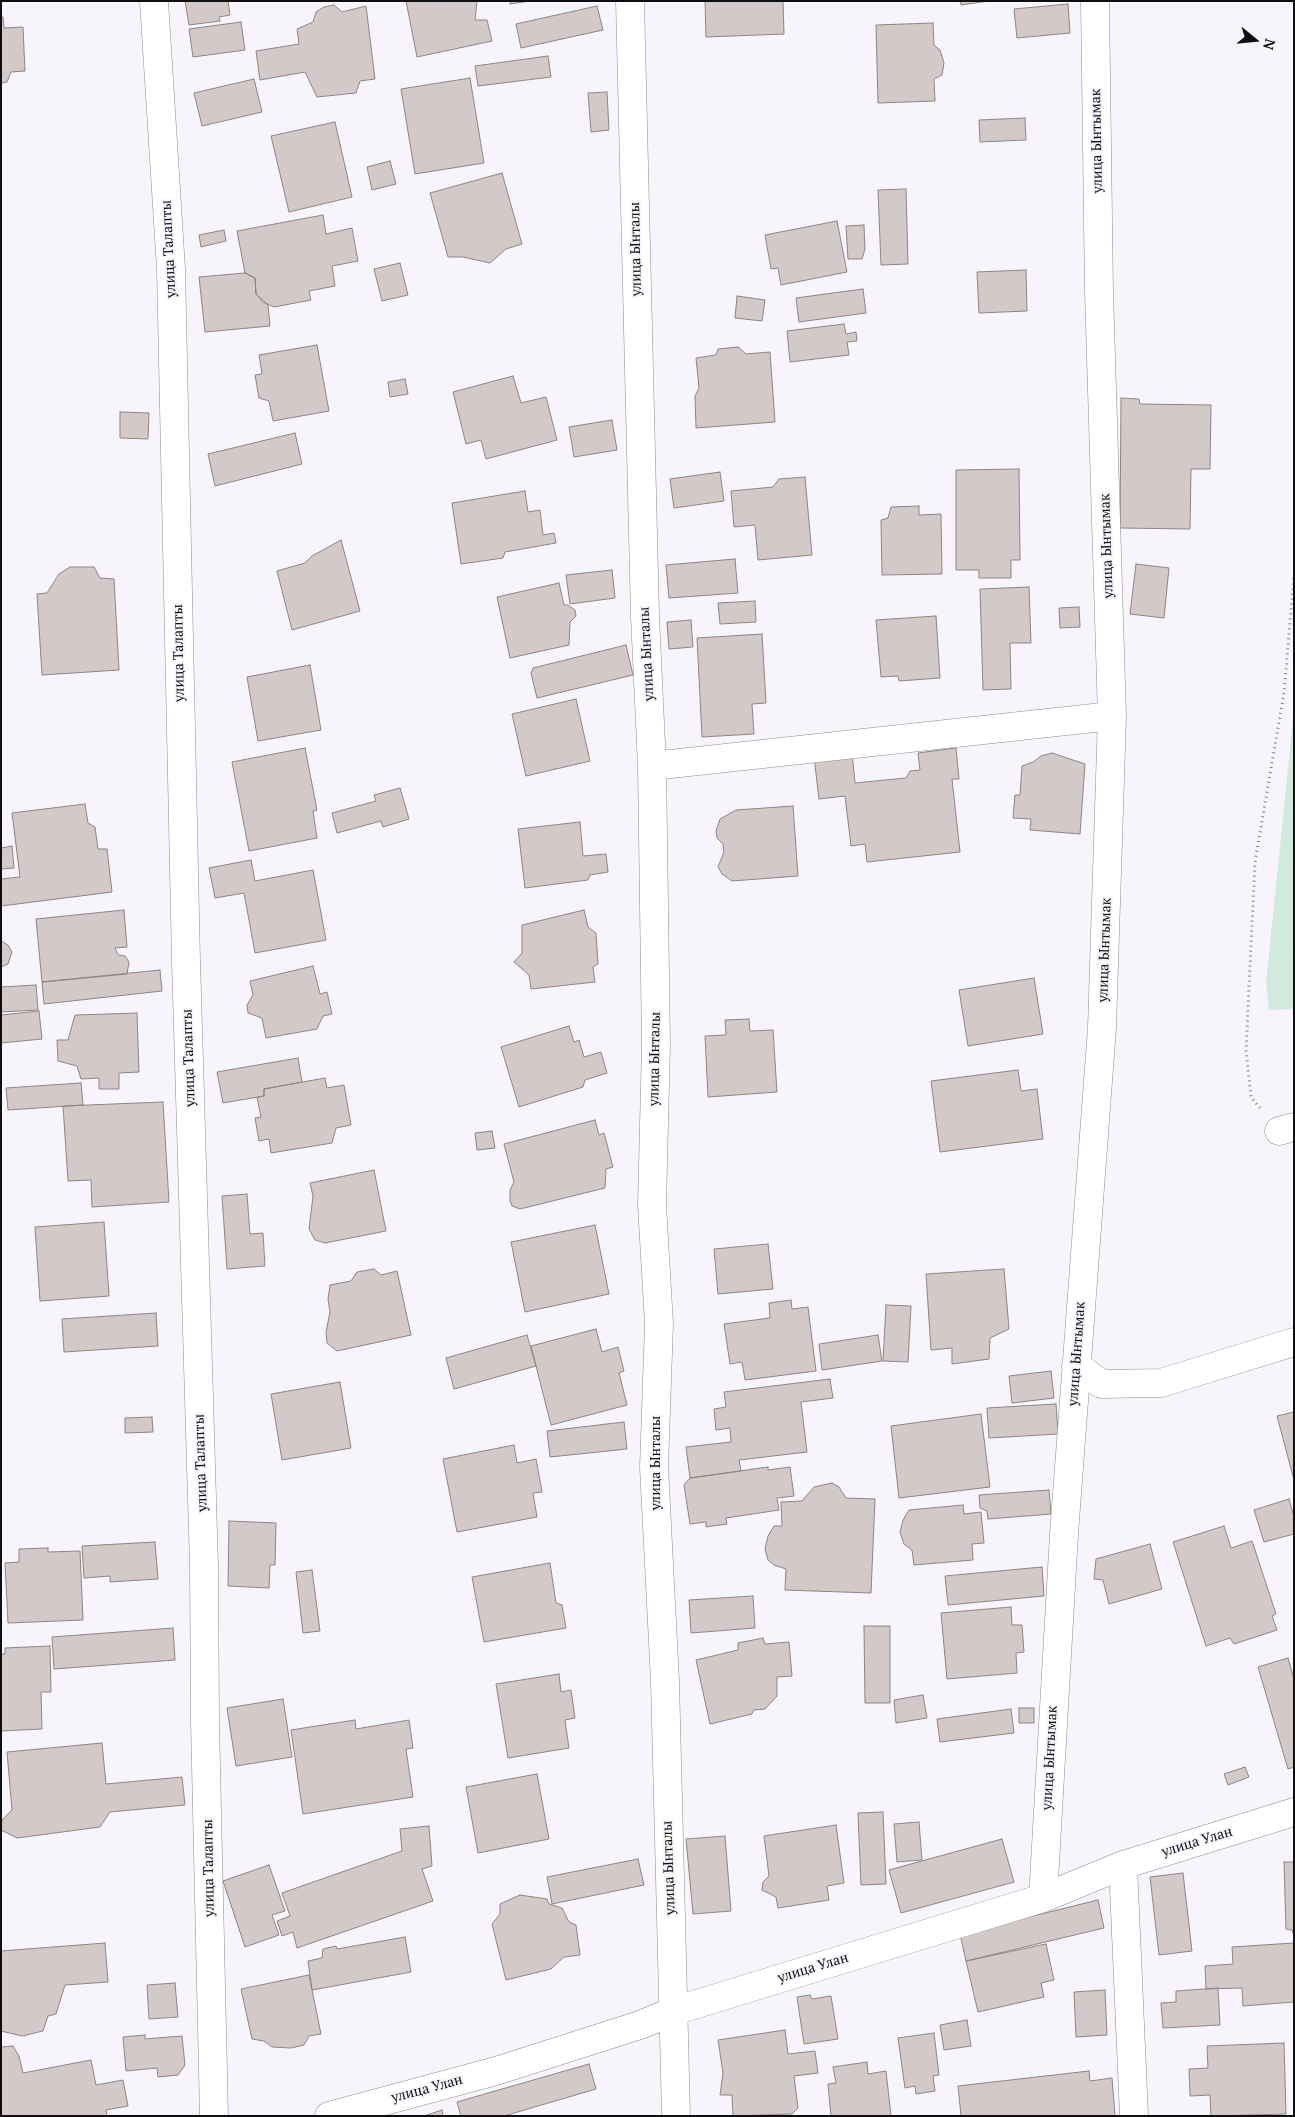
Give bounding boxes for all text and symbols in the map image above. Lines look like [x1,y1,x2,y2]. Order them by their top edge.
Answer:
north arrow [1230,15,1280,65]
text: N [1259,37,1280,52]
street label: улица Ынтымак [1088,89,1106,193]
street label: улица Талапты [158,200,180,298]
street label: улица Ынталы [627,202,645,296]
street label: улица Ынтымак [1097,493,1117,599]
street label: улица Талапты [170,604,188,702]
street label: улица Ынталы [636,606,658,702]
street label: улица Ынтымак [1095,897,1115,1003]
street label: улица Талапты [179,1009,199,1107]
street label: улица Ынталы [646,1012,664,1106]
street label: улица Ынтымак [1065,1301,1089,1407]
street label: улица Талапты [191,1414,211,1512]
street label: улица Ынталы [648,1416,664,1510]
street label: улица Ынтымак [1039,1705,1061,1811]
street label: улица Талапты [200,1819,218,1917]
street label: улица Ынталы [659,1821,679,1915]
street label: улица Улан [1160,1823,1234,1861]
street label: улица Улан [776,1949,850,1987]
street label: улица Улан [390,2071,464,2107]

